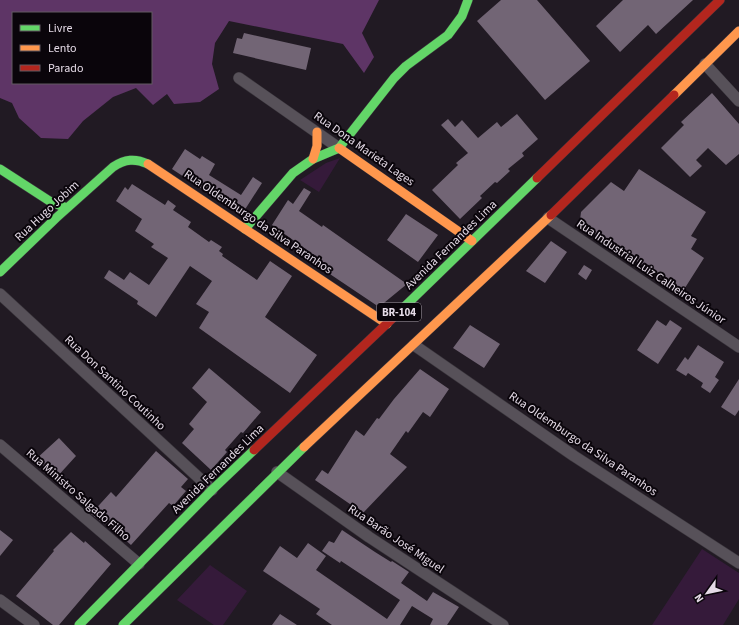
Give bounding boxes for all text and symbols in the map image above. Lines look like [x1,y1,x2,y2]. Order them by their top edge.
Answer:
legend [12,12,152,84]
text: Livre [48,20,72,37]
text: Lento [48,40,77,57]
text: Parado [48,60,83,77]
street label: Rua Dona Marieta Lages [310,108,418,190]
street label: Rua Oldemburgo da Silva Paranhos [180,166,336,278]
street label: Rua Hugo Jobim [11,177,83,245]
street label: Avenida Fernandes Lima [401,196,501,294]
street label: Rua Industrial Luiz Calheiros Júnior [573,216,730,329]
road number: BR-104 [377,303,421,321]
street label: Rua Don Santino Coutinho [61,332,169,434]
street label: Rua Oldemburgo da Silva Paranhos [505,388,661,500]
street label: Avenida Fernandes Lima [168,420,268,518]
street label: Rua Ministro Salgado Filho [22,445,134,545]
street label: Rua Barão José Miguel [345,500,447,578]
north arrow [687,573,727,613]
text: N [691,591,707,605]

